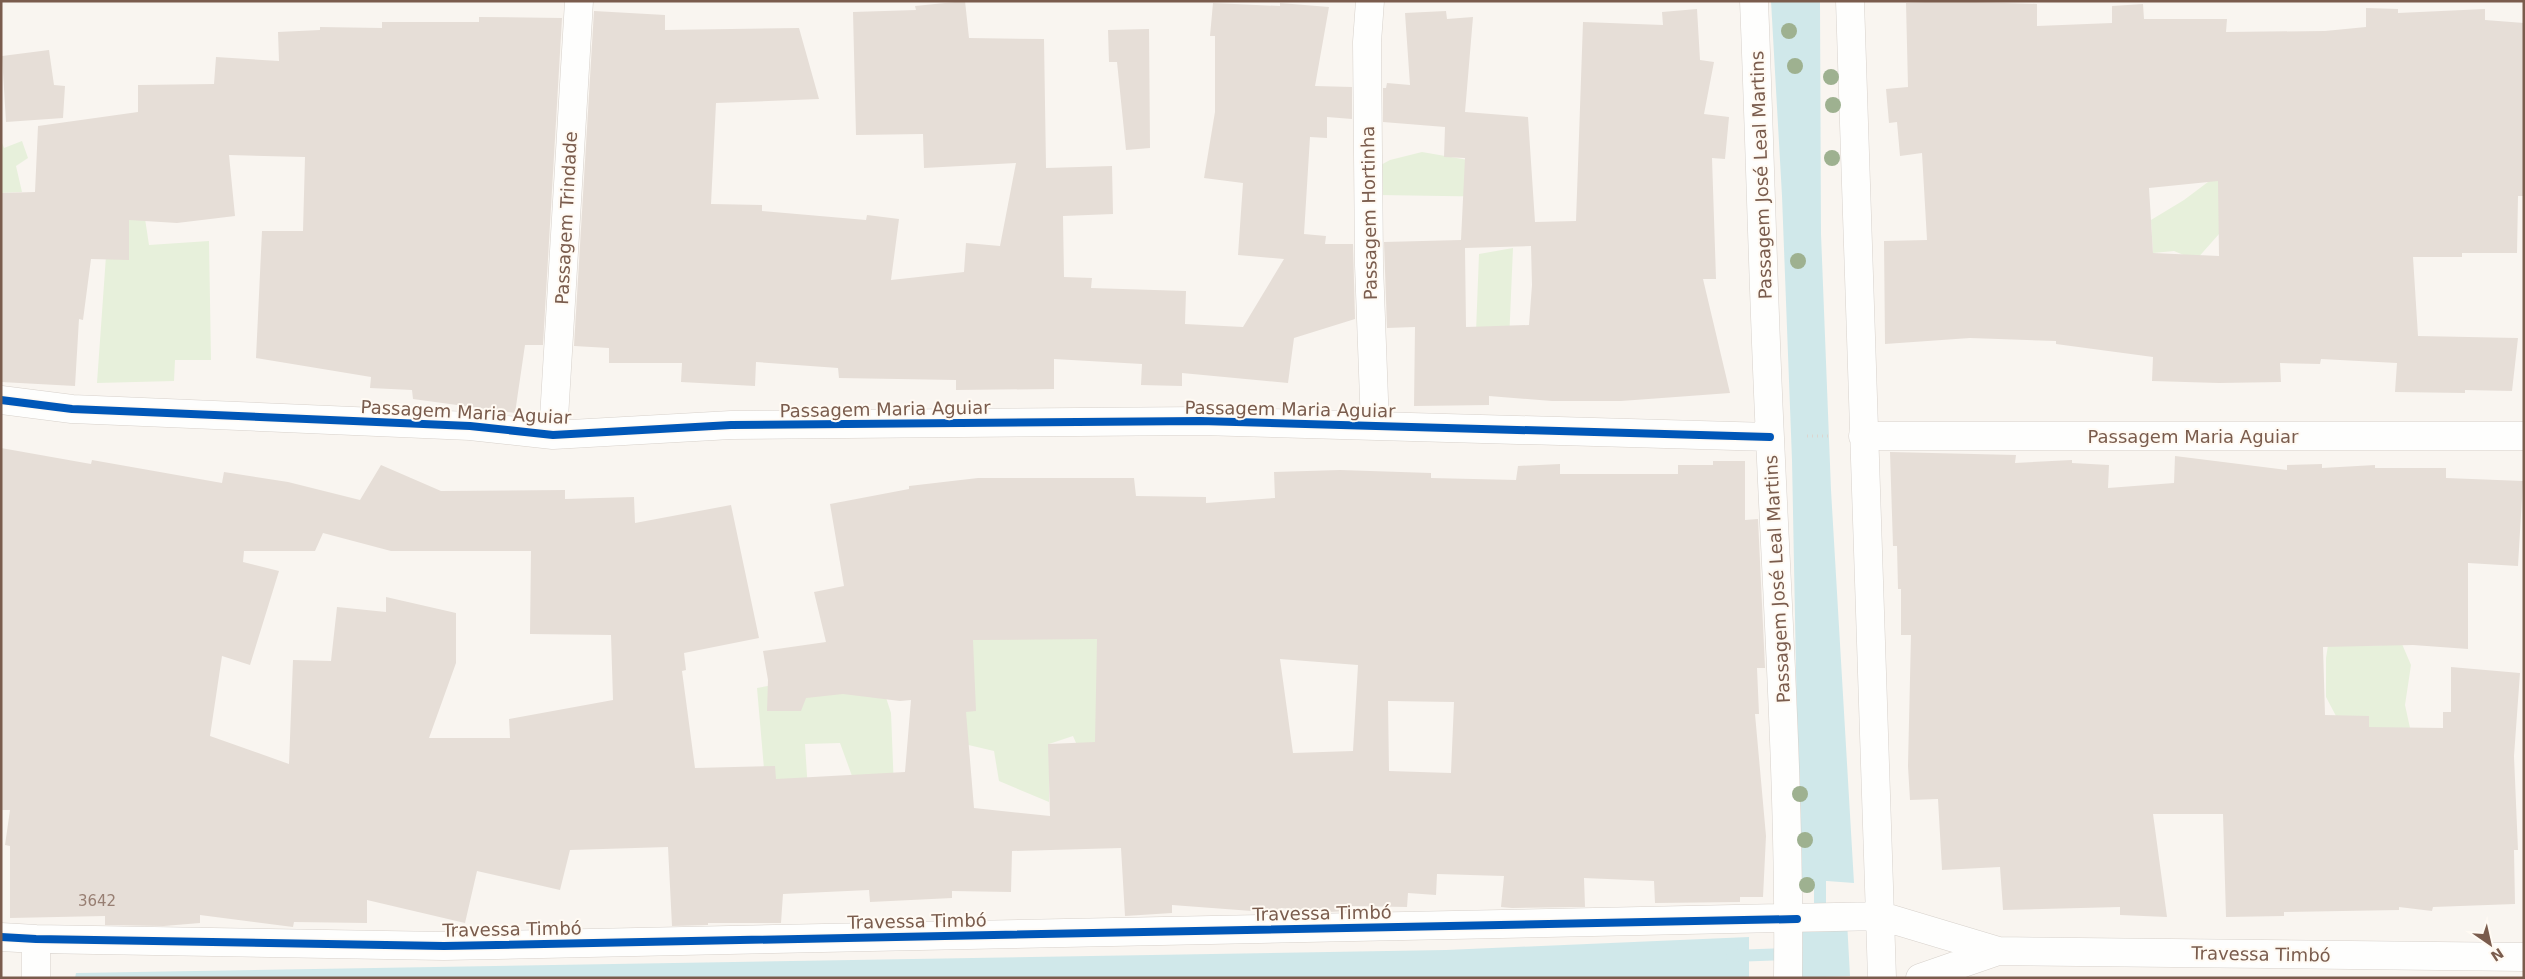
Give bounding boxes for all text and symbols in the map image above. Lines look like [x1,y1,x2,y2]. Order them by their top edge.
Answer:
street label: Passagem José Leal Martins [1746,50,1776,300]
street label: Passagem Hortinha [1357,126,1381,300]
street label: Passagem Trindade [551,131,581,305]
street label: Passagem Maria Aguiar [360,396,572,428]
street label: Passagem Maria Aguiar [779,397,991,421]
street label: Passagem Maria Aguiar [1184,397,1396,421]
street label: Passagem Maria Aguiar [2088,426,2299,447]
street label: Passagem José Leal Martins [1760,454,1794,704]
house number: 3642 [78,892,116,910]
street label: Travessa Timbó [1251,901,1392,925]
street label: Travessa Timbó [846,909,987,933]
street label: Travessa Timbó [441,917,582,941]
north arrow [2465,919,2515,969]
street label: Travessa Timbó [2190,942,2331,966]
text: N [2488,945,2507,965]

